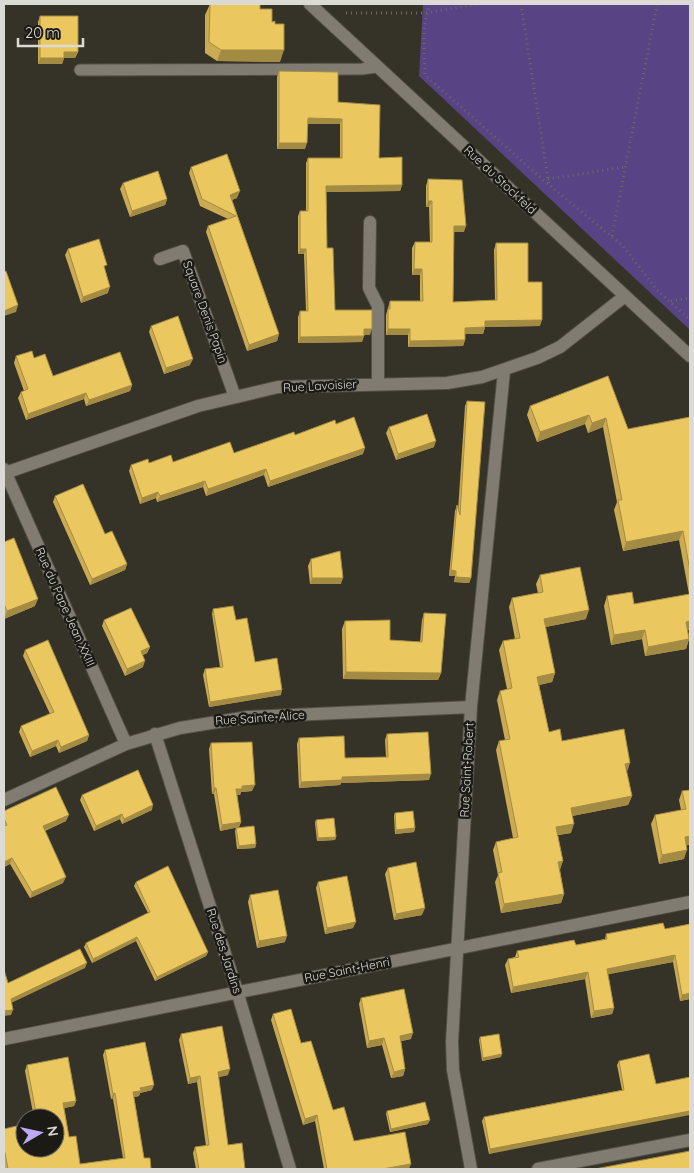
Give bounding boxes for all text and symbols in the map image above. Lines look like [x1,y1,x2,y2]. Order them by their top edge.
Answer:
scale bar [18,15,82,47]
text: 20 m [25,23,60,42]
street label: Rue du Stockfeld [461,142,540,217]
street label: Square Denis Papin [180,259,231,365]
street label: Rue Lavoisier [283,376,358,395]
street label: Rue du Pape Jean XXIII [32,545,99,669]
street label: Rue Sainte-Alice [215,707,306,728]
street label: Rue Saint-Robert [457,722,476,818]
street label: Rue des Jardins [204,906,245,996]
street label: Rue Saint-Henri [303,954,391,985]
north arrow [15,1108,65,1158]
text: N [43,1124,63,1137]

